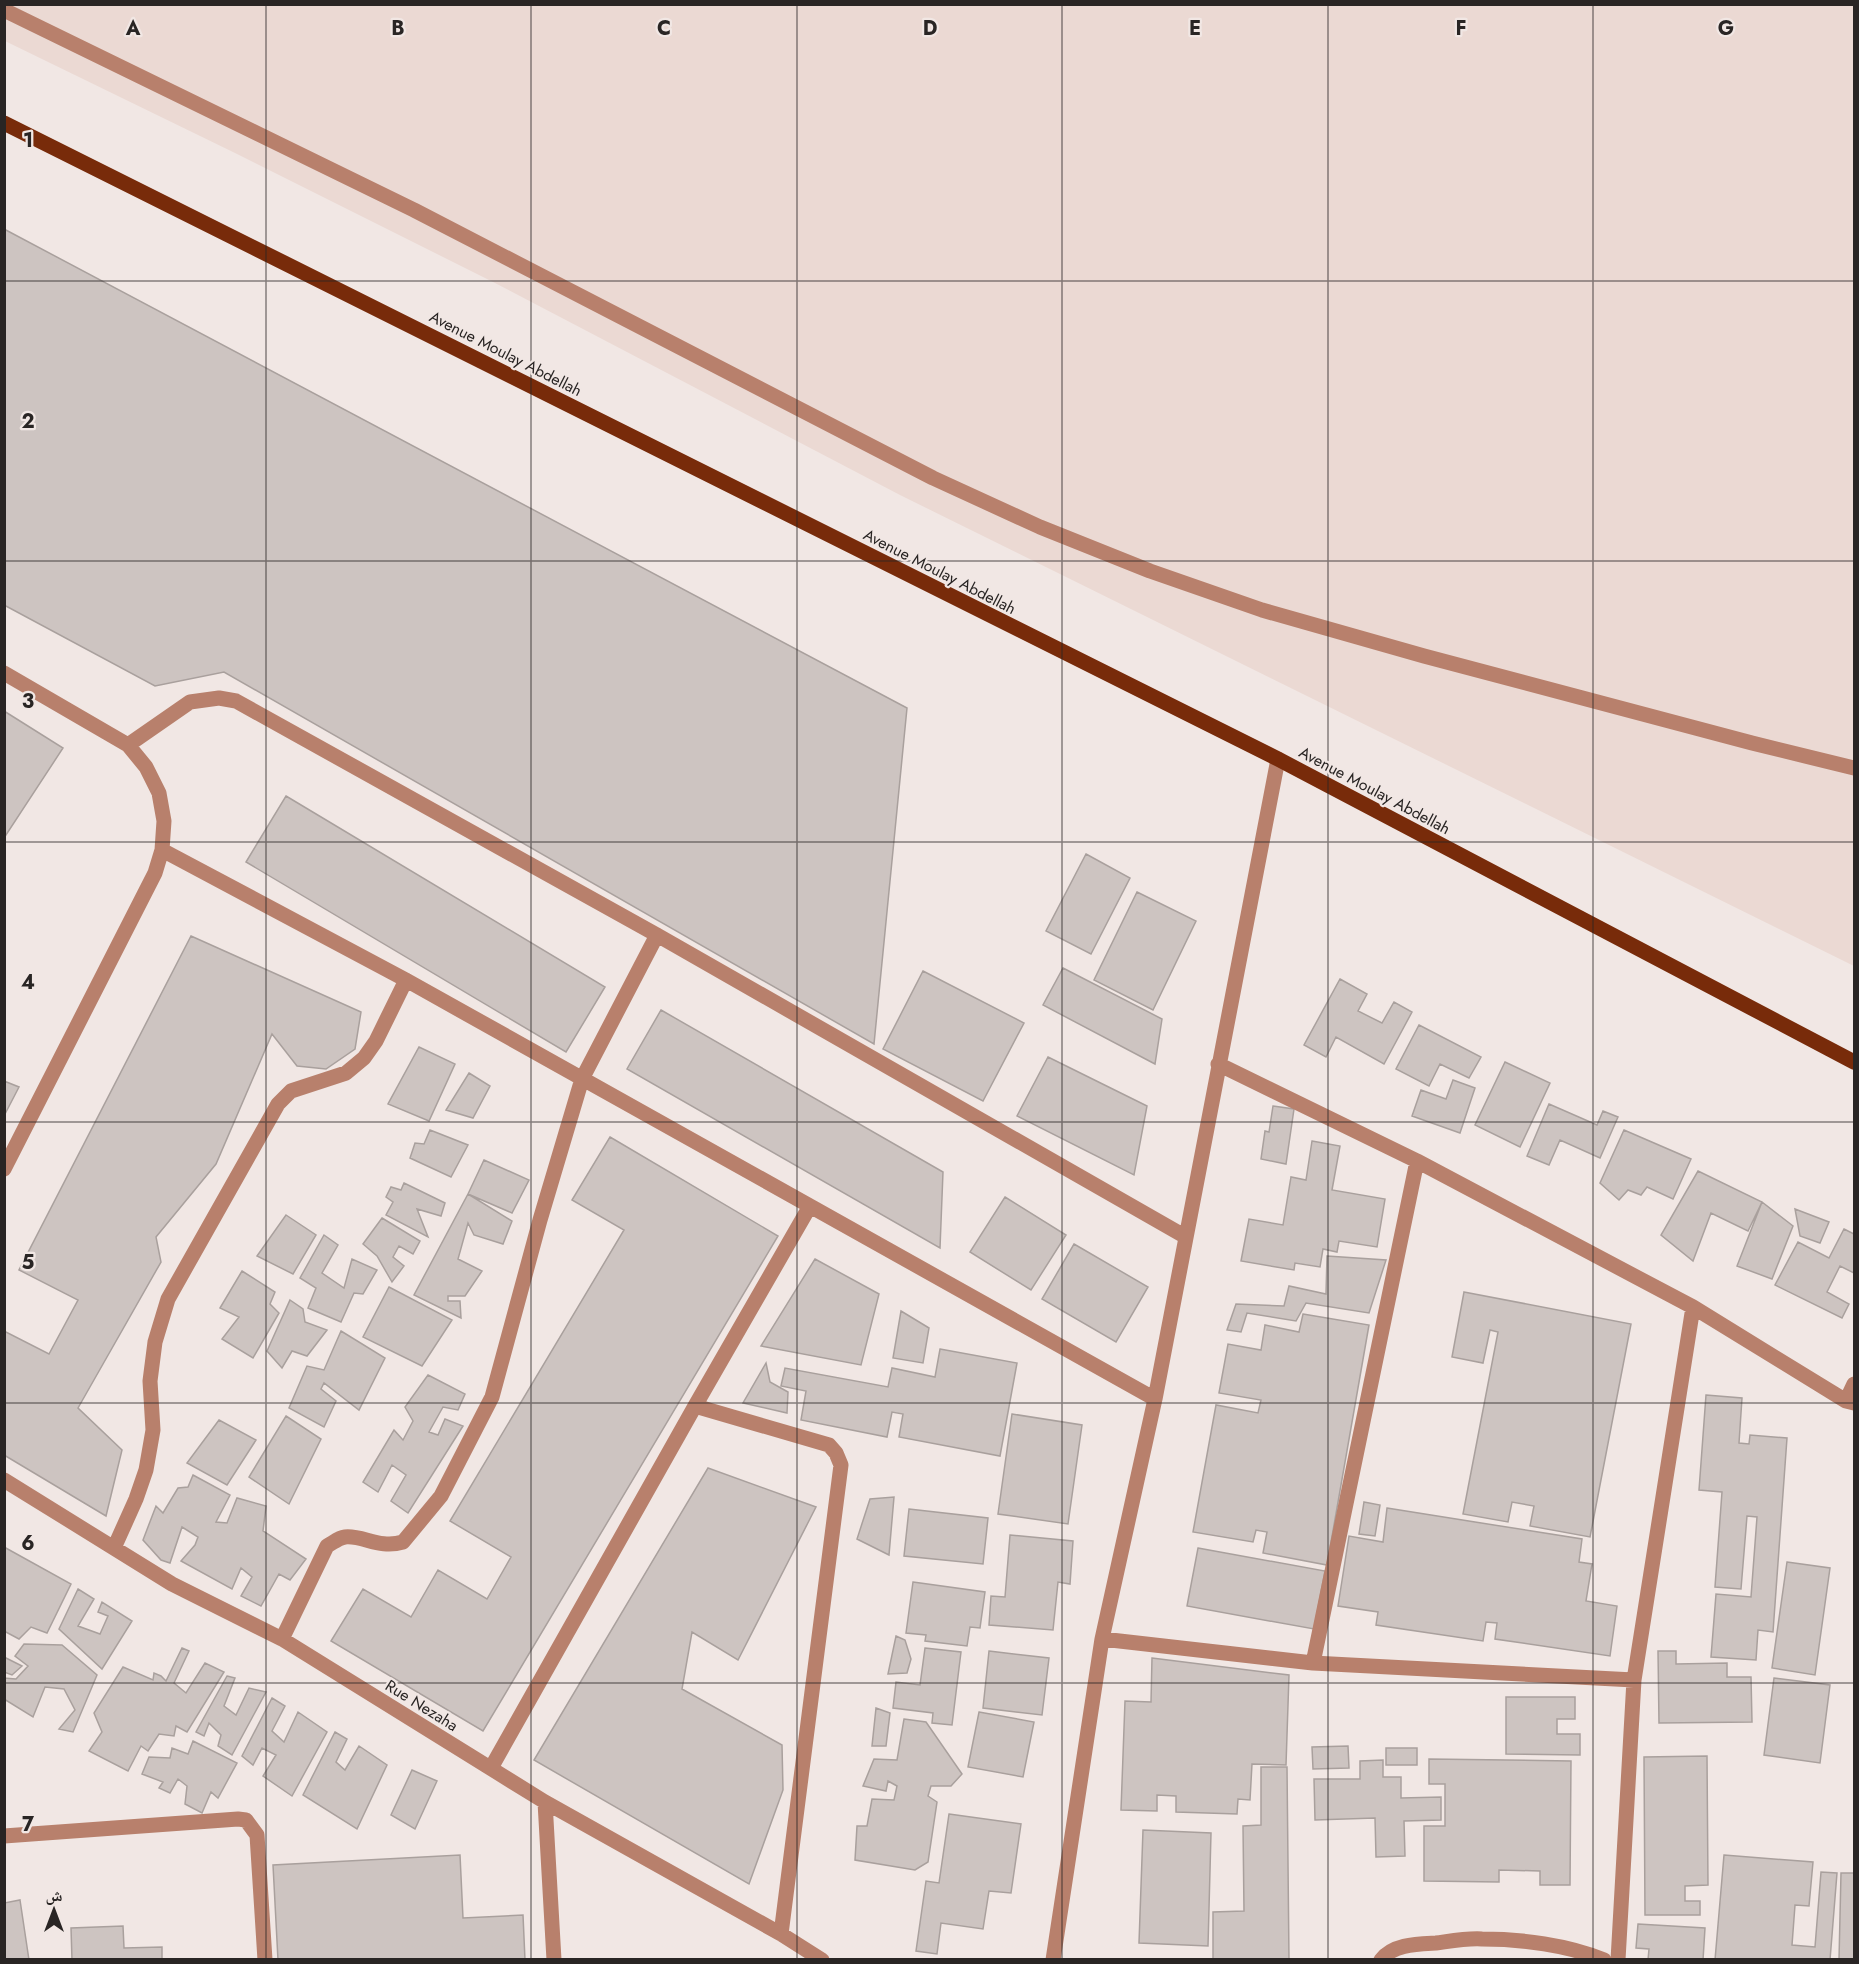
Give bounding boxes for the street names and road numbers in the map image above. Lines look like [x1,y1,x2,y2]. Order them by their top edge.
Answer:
street label: Avenue Moulay Abdellah [426,305,586,402]
street label: Avenue Moulay Abdellah [860,523,1020,620]
street label: Avenue Moulay Abdellah [1295,741,1454,840]
street label: Rue Nezaha [381,1674,463,1737]

